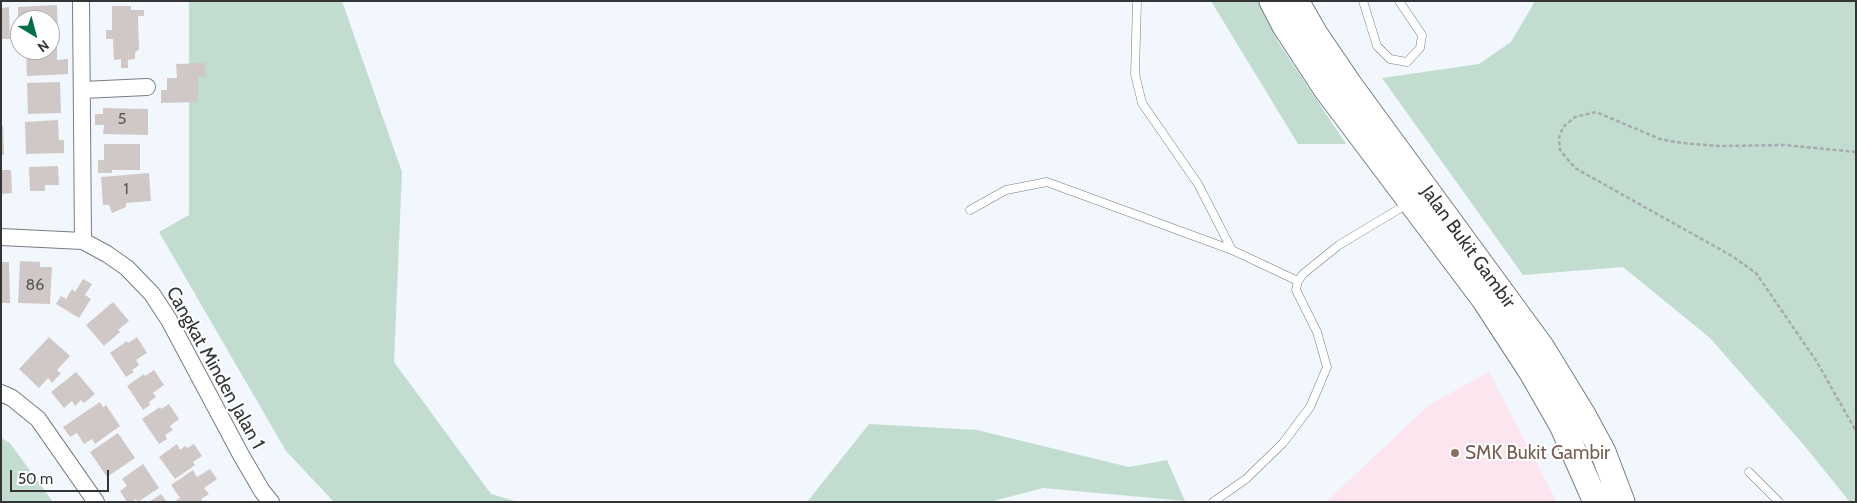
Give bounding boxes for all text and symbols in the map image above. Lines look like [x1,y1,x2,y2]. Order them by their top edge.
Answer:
north arrow [10,10,60,60]
text: N [34,36,53,56]
house number: 5 [118,109,126,129]
house number: 1 [123,179,129,199]
street label: Jalan Bukit Gambir [1416,181,1520,313]
house number: 86 [26,275,44,295]
street label: Cangkat Minden Jalan 1 [161,283,269,453]
place label: SMK Bukit Gambir [1465,442,1610,464]
marker: SMK Bukit Gambir [1449,447,1461,459]
scale bar [12,460,111,492]
text: 50 m [18,470,53,488]

